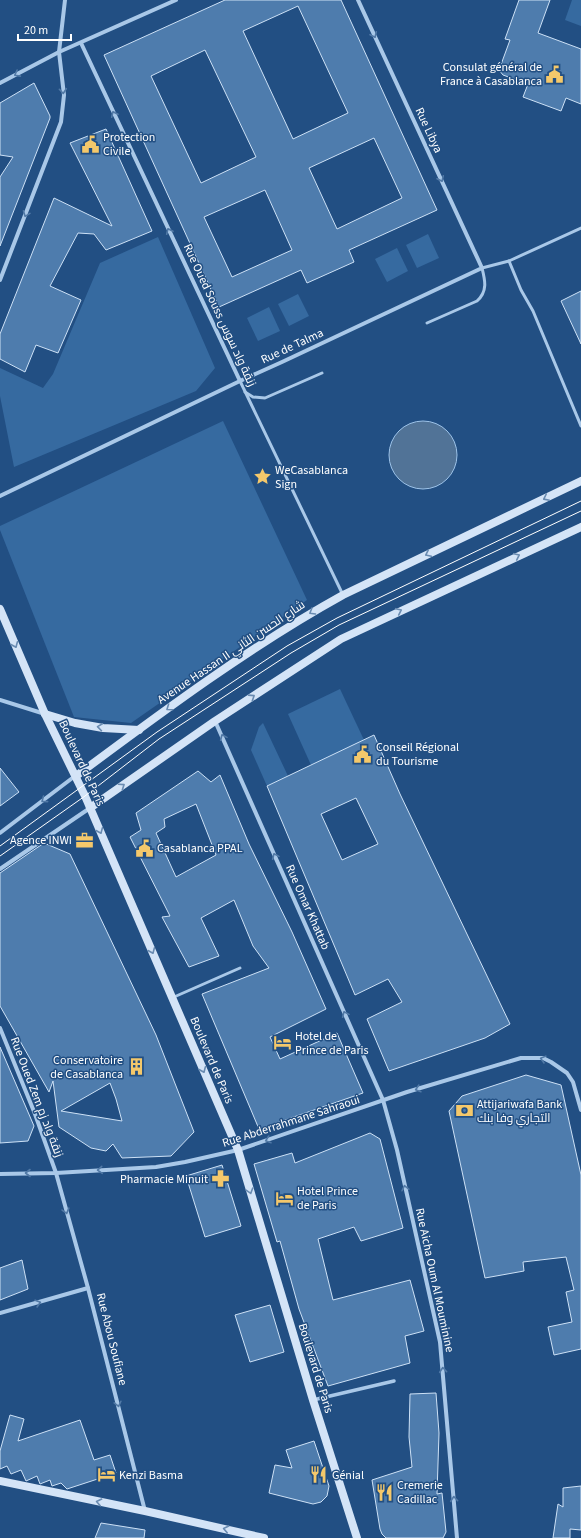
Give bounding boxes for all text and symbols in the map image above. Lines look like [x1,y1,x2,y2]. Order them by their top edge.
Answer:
scale bar [18,16,71,42]
text: 20 m [24,22,48,39]
one-way arrow [369,31,377,39]
place label: Consulat général de France à Casablanca [440,59,542,90]
public building icon: Consulat général de France à Casablanca [545,64,565,84]
one-way arrow [14,69,22,77]
one-way arrow [59,88,68,94]
street label: Rue Libya [411,105,446,156]
one-way arrow [111,110,119,118]
place label: Protection Civile [103,129,155,160]
public building icon: Protection Civile [80,134,100,154]
one-way arrow [436,174,444,182]
one-way arrow [22,210,30,217]
one-way arrow [166,228,174,236]
street label: Rue Oued Souss زنقة واد سوس [179,241,260,389]
street label: Rue de Talma [258,325,326,368]
place label: WeCasablanca Sign [275,462,348,493]
place icon: WeCasablanca Sign [252,467,272,487]
one-way arrow [542,493,550,501]
one-way arrow [425,549,433,557]
one-way arrow [512,553,520,561]
street label: Avenue Hassan II شارع الحسن الثاني [154,596,309,709]
one-way arrow [309,608,316,615]
one-way arrow [395,608,402,616]
one-way arrow [11,642,19,649]
one-way arrow [248,695,255,702]
one-way arrow [167,703,174,710]
street label: Boulevard de Paris [54,717,109,809]
one-way arrow [97,723,103,732]
one-way arrow [220,734,228,742]
place label: Conseil Régional du Tourisme [376,739,459,770]
public building icon: Conseil Régional du Tourisme [353,744,373,764]
one-way arrow [118,783,125,791]
one-way arrow [42,795,49,802]
one-way arrow [95,827,103,835]
office icon: Agence INWI [75,830,95,850]
place label: Agence INWI [10,832,72,849]
public building icon: Casablanca PPAL [134,838,154,858]
place label: Casablanca PPAL [157,840,243,857]
one-way arrow [272,853,280,861]
street label: Rue Omar Khattab [281,862,334,953]
one-way arrow [147,947,155,954]
one-way arrow [342,1010,350,1018]
street label: Boulevard de Paris [186,1014,238,1106]
place label: Hotel de Prince de Paris [295,1028,369,1059]
hotel icon: Hotel de Prince de Paris [272,1033,292,1053]
street label: Rue Oued Zem زنقة واد زم [6,1035,67,1160]
place label: Conservatoire de Casablanca [50,1052,123,1083]
one-way arrow [539,1055,546,1064]
building icon: Conservatoire de Casablanca [126,1057,146,1077]
one-way arrow [199,1066,207,1073]
one-way arrow [414,1084,421,1093]
street label: Rue Abderrahmane Sahraoui [220,1091,362,1152]
place label: Attijariwafa Bank التجاري وفا بنك [477,1096,562,1128]
bank icon: Attijariwafa Bank التجاري وفا بنك [454,1101,474,1121]
one-way arrow [265,1135,272,1144]
one-way arrow [97,1166,103,1175]
one-way arrow [25,1169,31,1177]
pharmacy icon: Pharmacie Minuit [211,1169,231,1189]
place label: Pharmacie Minuit [120,1171,208,1188]
place label: Hotel Prince de Paris [297,1183,358,1214]
one-way arrow [402,1184,410,1191]
one-way arrow [245,1187,254,1194]
hotel icon: Hotel Prince de Paris [274,1188,294,1208]
street label: Rue Aicha Oum Al Mouminine [411,1206,458,1354]
one-way arrow [61,1207,70,1214]
street label: Rue Abou Soufiane [92,1291,131,1387]
one-way arrow [34,1299,41,1307]
street label: Boulevard de Paris [294,1321,337,1415]
one-way arrow [438,1367,447,1373]
one-way arrow [113,1400,122,1407]
hotel icon: Kenzi Basma [96,1465,116,1485]
restaurant icon: Génial [309,1465,329,1485]
place label: Kenzi Basma [119,1467,183,1484]
place label: Génial [332,1467,364,1484]
place label: Cremerie Cadillac [397,1477,443,1508]
restaurant icon: Cremerie Cadillac [374,1482,394,1502]
one-way arrow [450,1496,459,1502]
one-way arrow [96,1498,102,1506]
one-way arrow [223,1526,229,1534]

